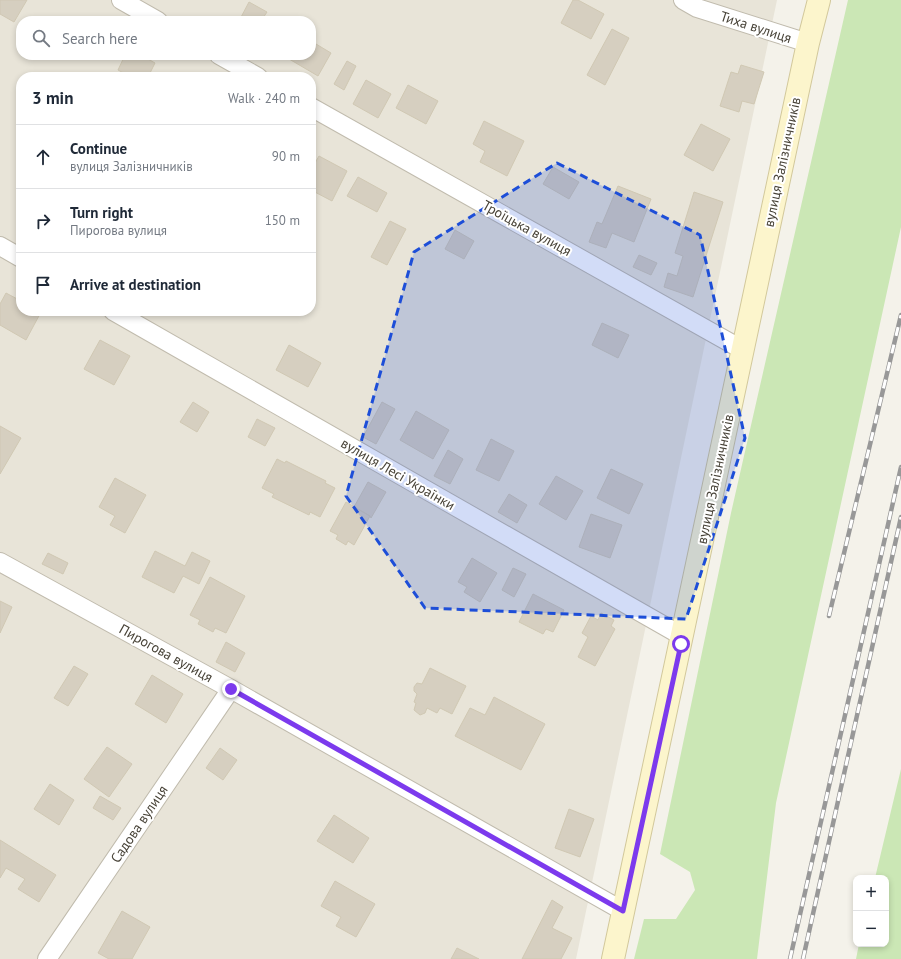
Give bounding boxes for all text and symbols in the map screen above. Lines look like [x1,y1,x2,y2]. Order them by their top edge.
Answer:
street label: Тиха вулиця [718,7,794,47]
search box [16,16,316,60]
icon: search [30,27,52,49]
text: Search here [62,29,138,48]
text: 3 min [32,87,73,109]
text: Walk · 240 m [228,90,300,107]
street label: вулиця Залізничників [759,95,805,229]
text: Continue [70,139,127,158]
icon: ahead [32,146,54,168]
text: 90 m [272,148,300,165]
text: вулиця Залізничників [70,158,193,175]
street label: Троїцька вулиця [479,196,575,260]
text: Turn right [70,203,133,222]
icon: right [32,210,54,232]
text: 150 m [265,212,300,229]
text: Пирогова вулиця [70,222,167,239]
icon: arrive [32,274,54,296]
text: Arrive at destination [70,275,201,294]
street label: вулиця Залізничників [692,412,738,546]
street label: вулиця Лесі Українки [338,434,458,514]
street label: Пирогова вулиця [116,620,216,686]
route start [672,635,690,653]
route end [222,680,240,698]
street label: Садова вулиця [106,782,172,866]
map controls [853,875,889,947]
button: + [853,875,889,911]
button: − [853,911,889,947]

